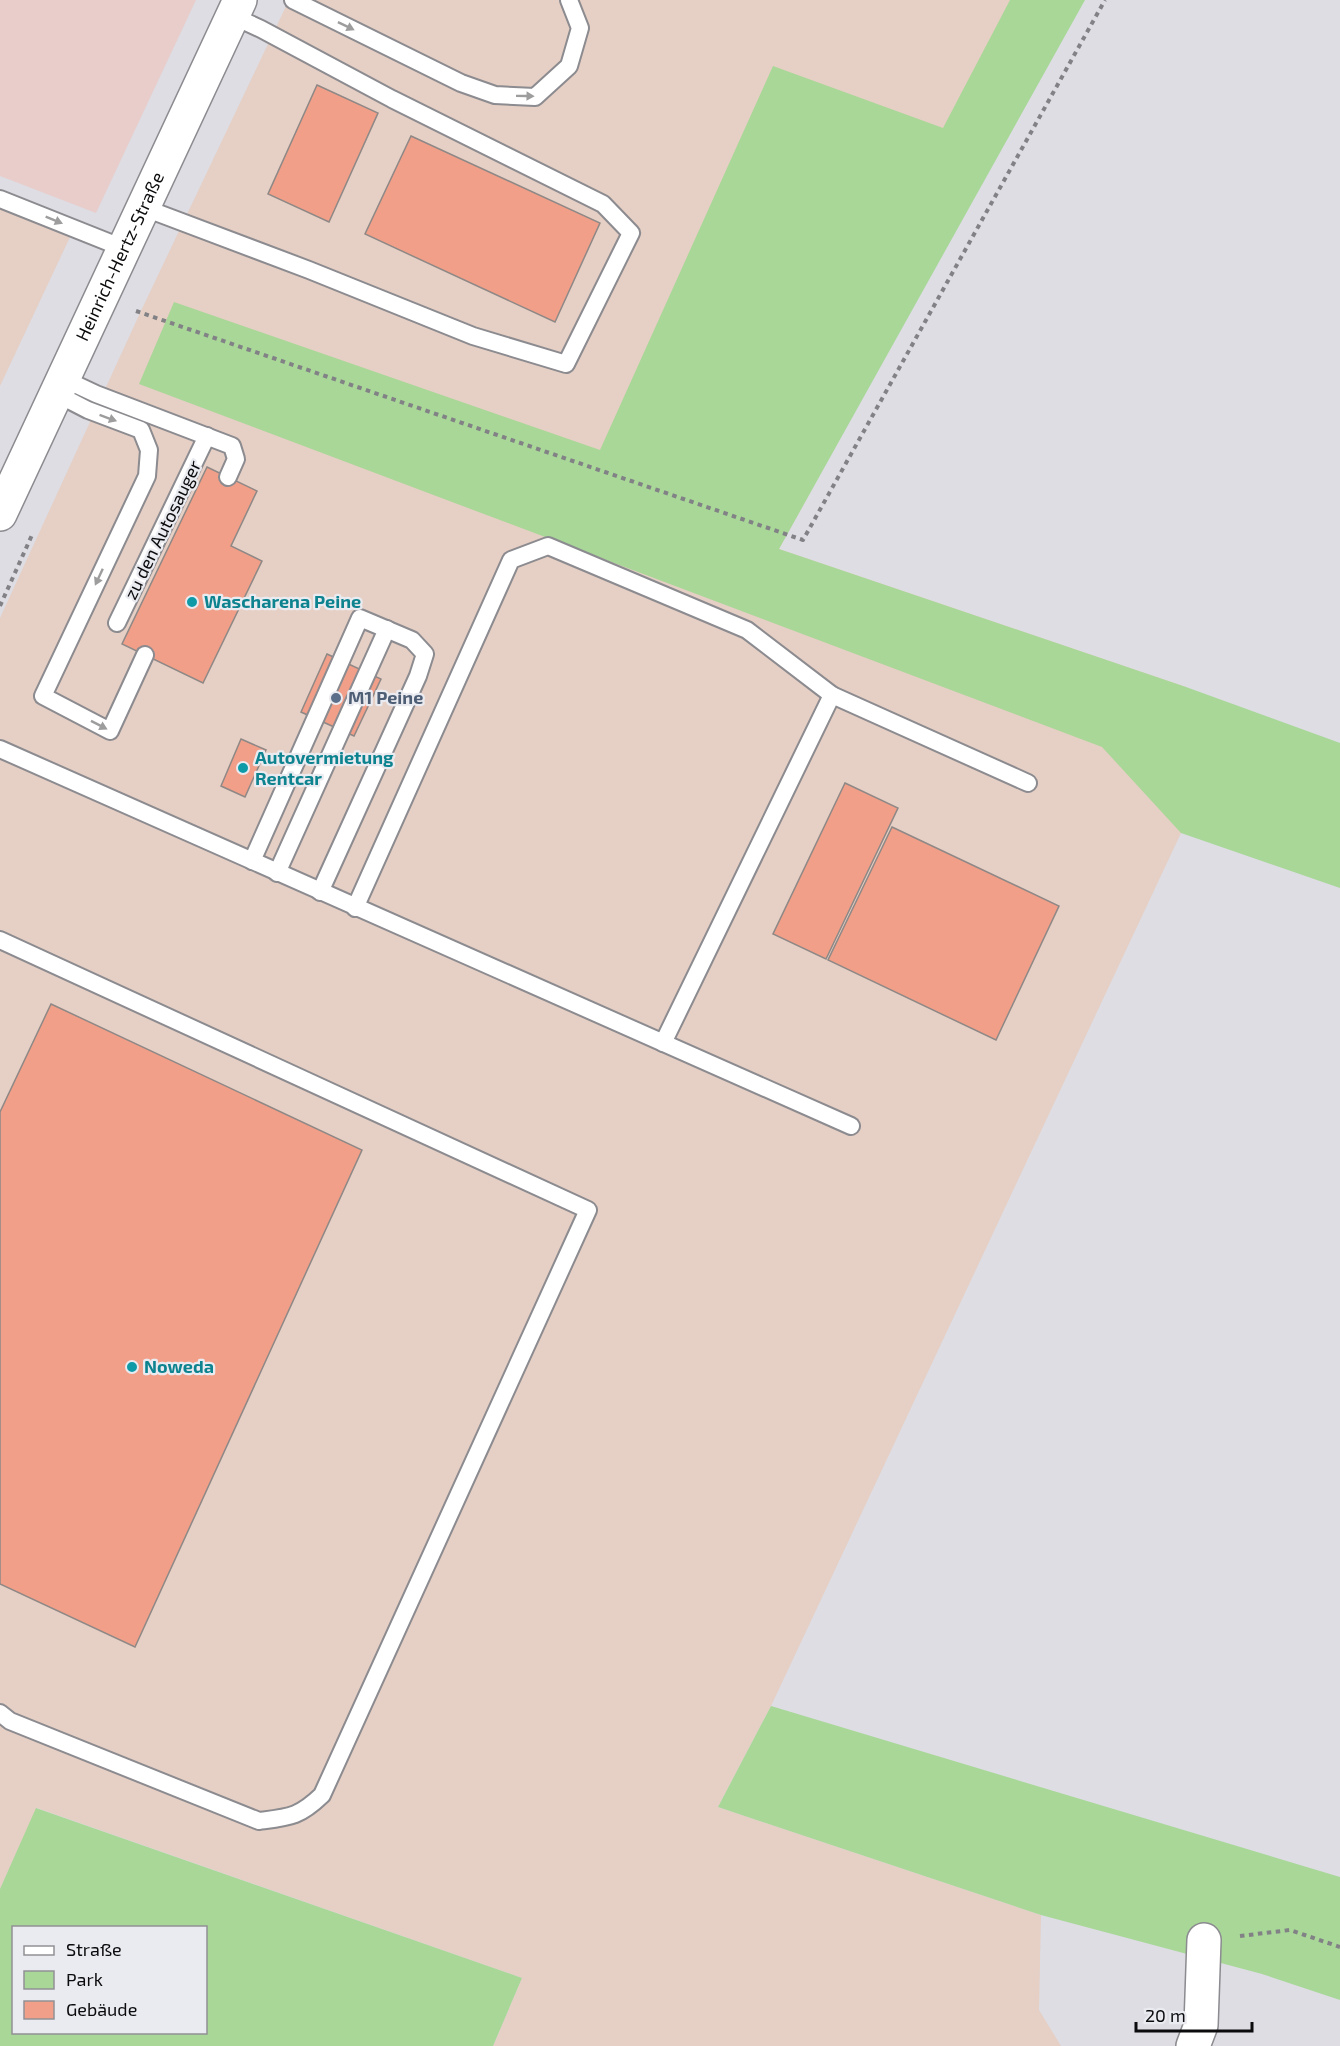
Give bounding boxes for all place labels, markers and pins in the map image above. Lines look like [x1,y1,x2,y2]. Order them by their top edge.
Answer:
place label: Wascharena Peine [204,590,361,612]
marker: Wascharena Peine [185,595,199,609]
place label: M1 Peine [348,686,423,708]
marker: M1 Peine [329,691,343,705]
place label: Autovermietung Rentcar [255,746,394,789]
marker: Autovermietung Rentcar [236,761,250,775]
place label: Noweda [144,1355,214,1377]
marker: Noweda [125,1360,139,1374]

